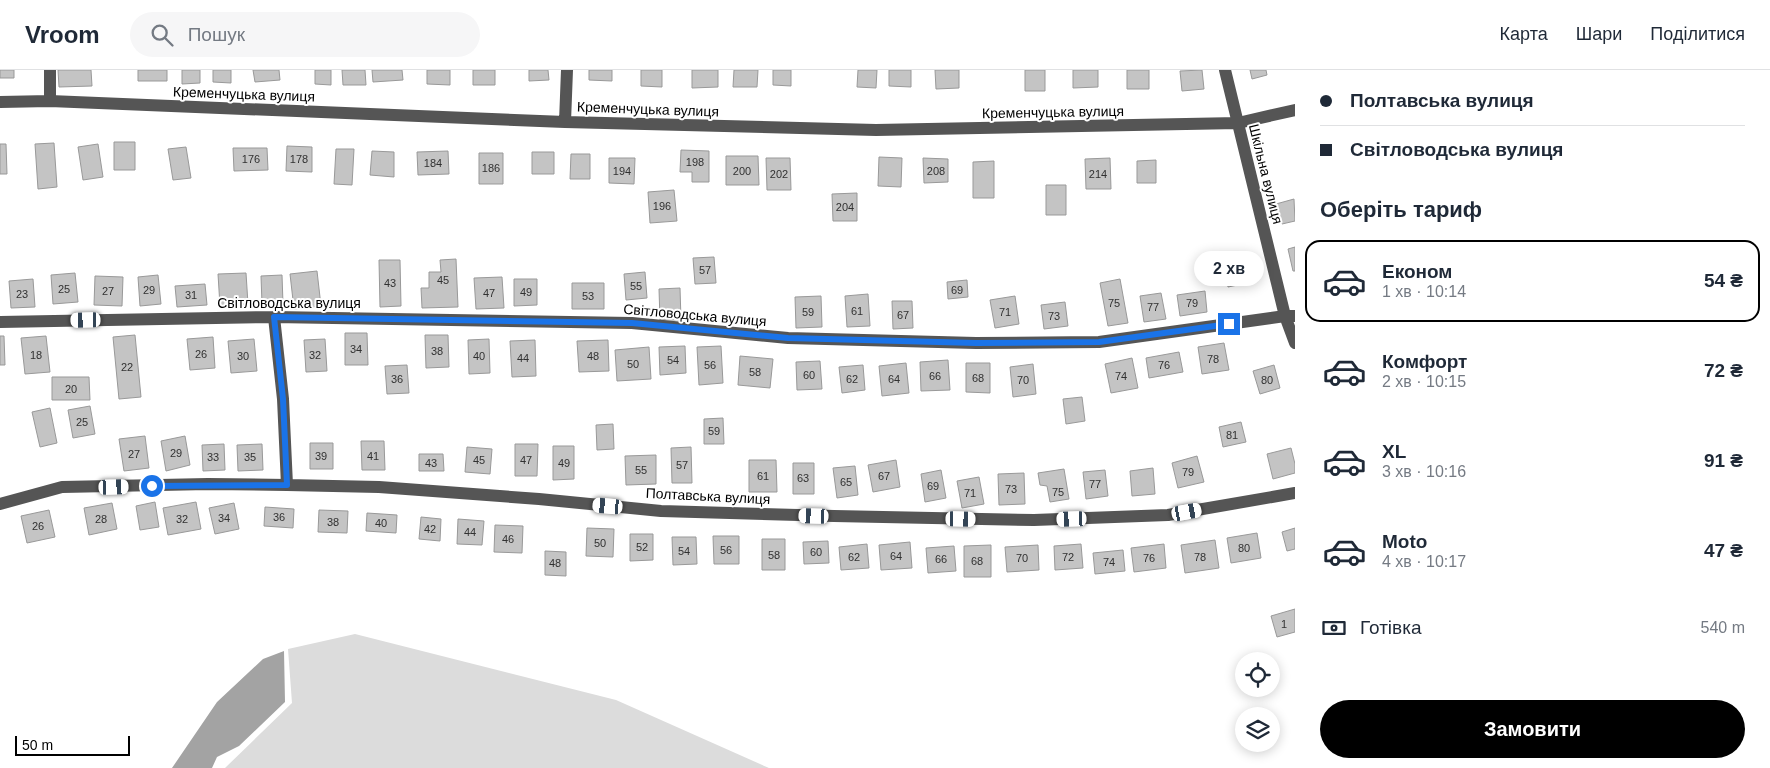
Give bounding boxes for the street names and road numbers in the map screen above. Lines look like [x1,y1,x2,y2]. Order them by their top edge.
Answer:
street label: Кременчуцька вулиця [173,84,315,104]
street label: Кременчуцька вулиця [577,99,719,119]
street label: Кременчуцька вулиця [982,103,1124,121]
street label: Шкільна вулиця [1246,122,1286,226]
street label: Світловодська вулиця [217,295,361,311]
street label: Світловодська вулиця [623,301,767,329]
street label: Полтавська вулиця [645,485,771,507]

